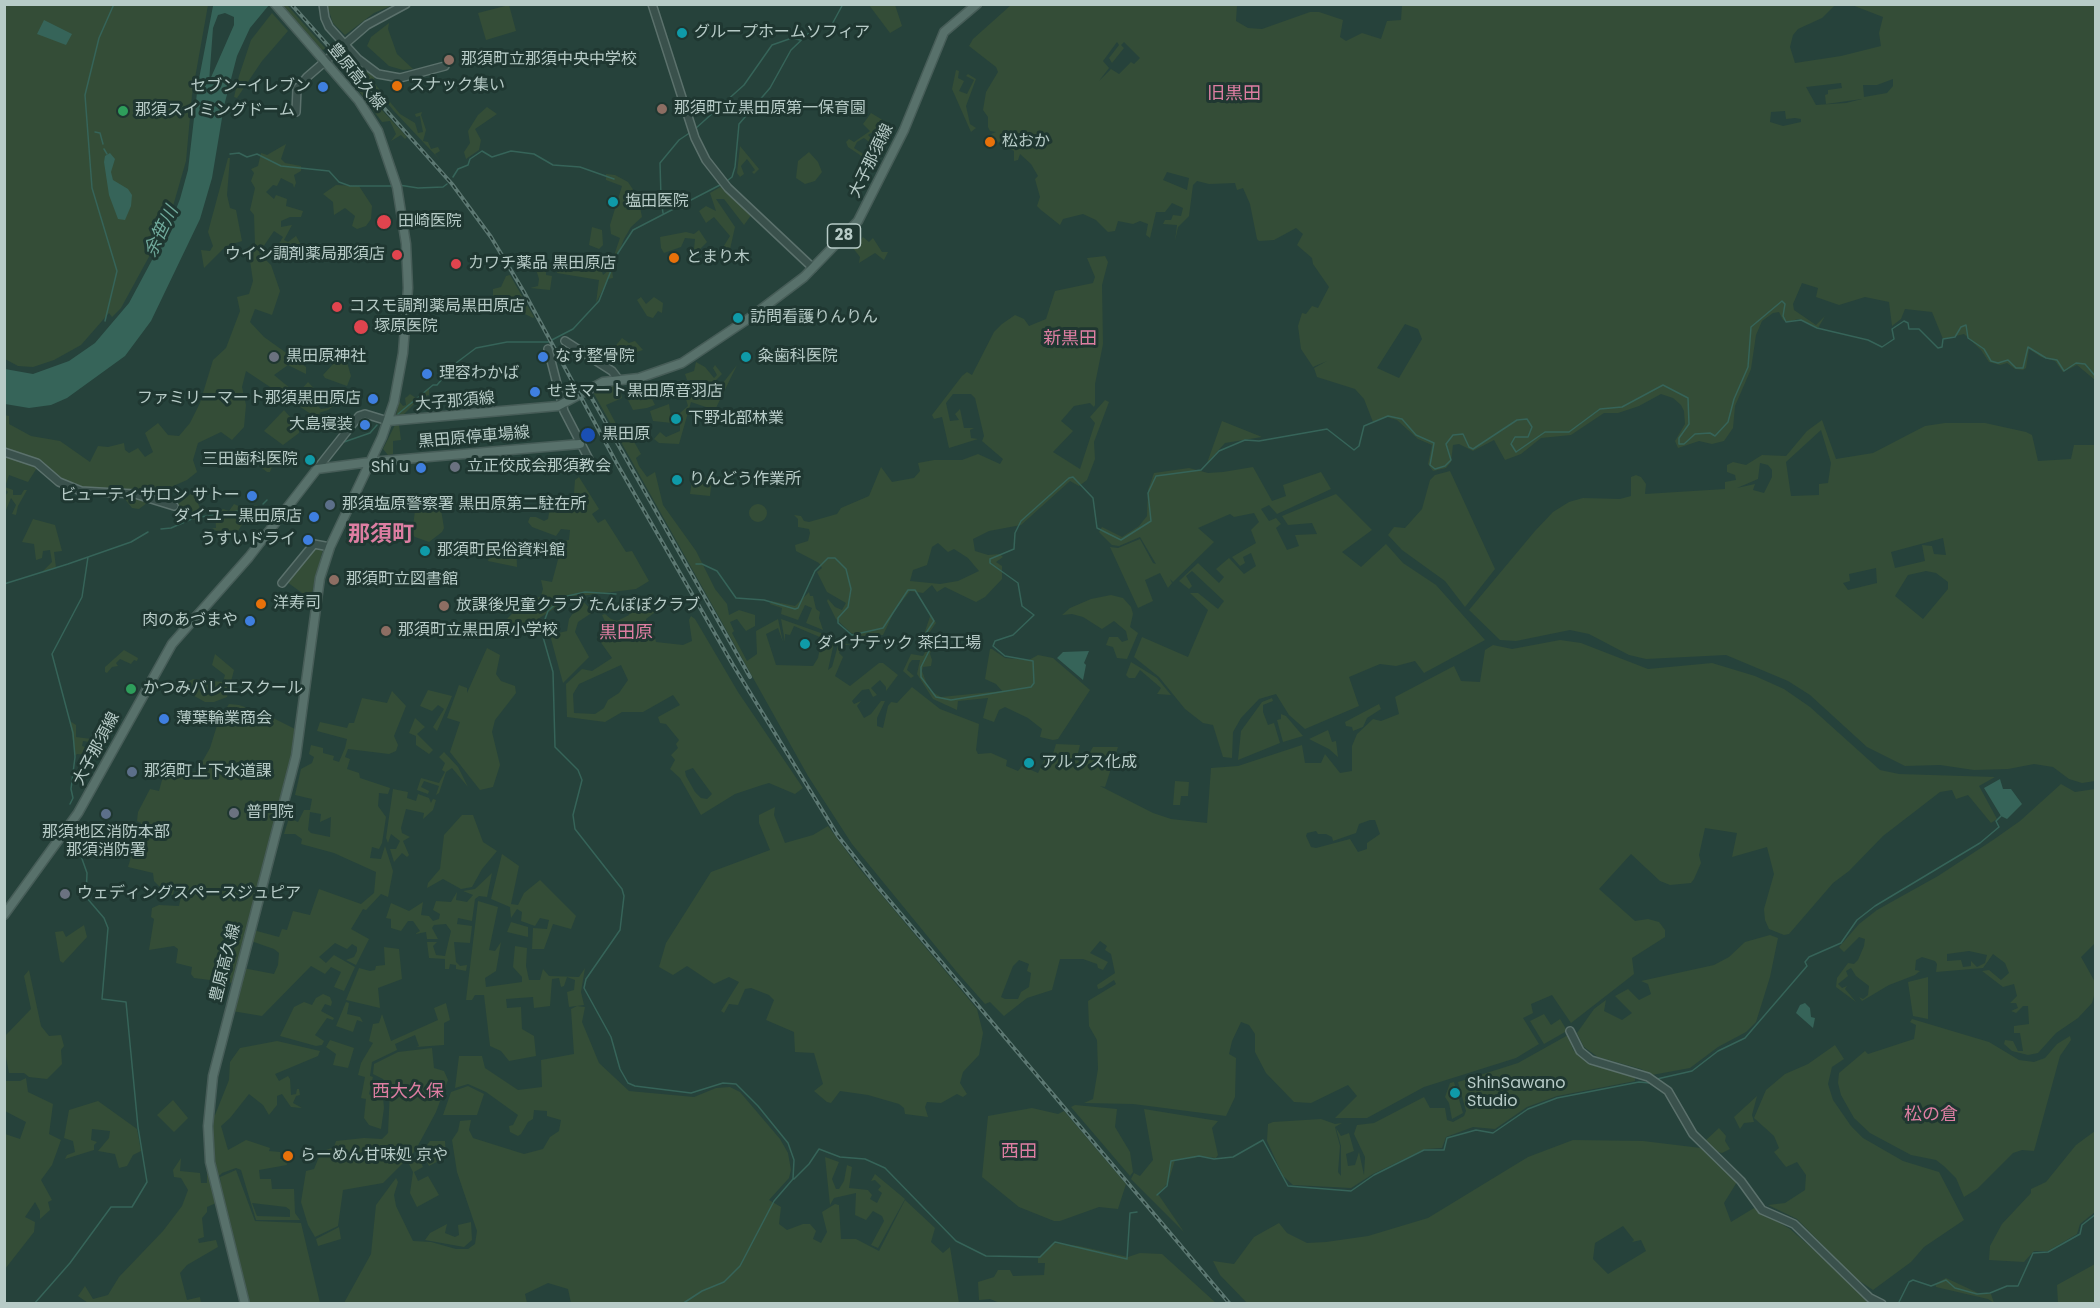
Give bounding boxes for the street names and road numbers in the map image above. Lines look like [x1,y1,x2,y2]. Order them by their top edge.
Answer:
street label: 豊原高久線 [323,40,389,114]
street label: 大子那須線 [846,121,898,201]
road number: 28 [828,224,860,248]
street label: 大子那須線 [414,389,496,415]
street label: 黒田原停車場線 [417,424,531,452]
street label: 大子那須線 [70,709,124,789]
street label: 豊原高久線 [207,922,245,1004]

